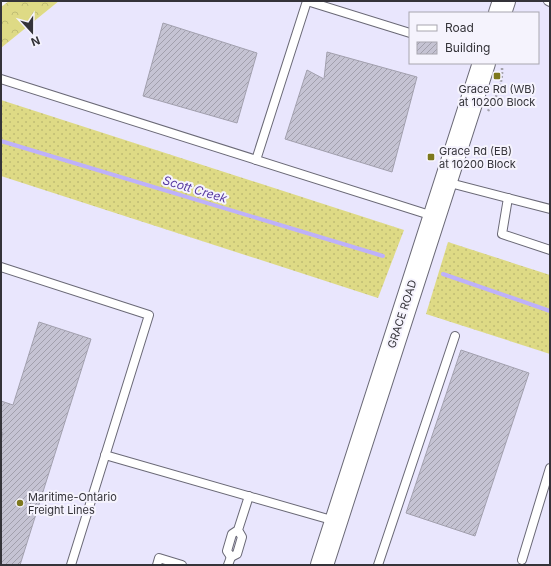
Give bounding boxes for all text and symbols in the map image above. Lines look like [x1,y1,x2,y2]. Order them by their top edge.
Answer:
north arrow [12,12,52,52]
legend [409,12,539,64]
text: Road [445,20,474,35]
text: N [29,33,42,49]
text: Building [445,40,490,55]
marker: Grace Rd (WB) at 10200 Block [492,71,502,81]
place label: Grace Rd (WB) at 10200 Block [458,82,536,109]
place label: Grace Rd (EB) at 10200 Block [439,144,516,171]
marker: Grace Rd (EB) at 10200 Block [426,152,436,162]
water label: Scott Creek [161,172,229,206]
street label: GRACE ROAD [384,278,420,350]
place label: Maritime-Ontario Freight Lines [28,490,117,517]
marker: Maritime-Ontario Freight Lines [15,498,25,508]

